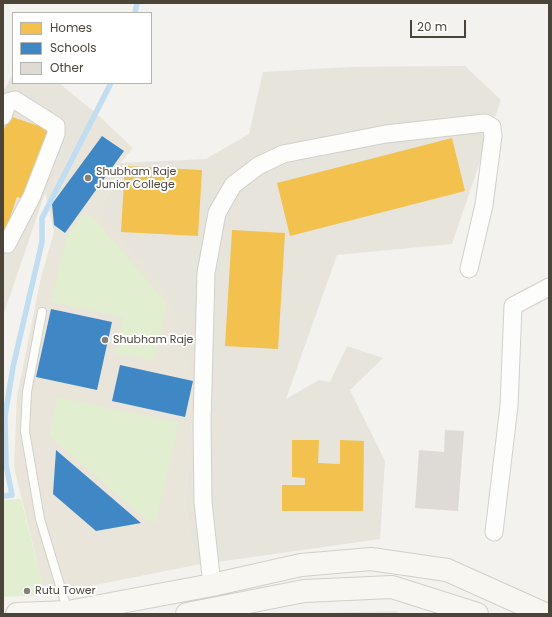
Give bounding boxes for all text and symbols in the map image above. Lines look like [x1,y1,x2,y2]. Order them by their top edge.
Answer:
legend [12,12,152,84]
scale bar [412,12,468,38]
text: 20 m [417,18,447,35]
text: Homes [50,19,92,36]
text: Schools [50,39,97,56]
text: Other [50,59,83,76]
place label: Shubham Raje Junior College [96,165,176,191]
marker: Shubham Raje Junior College [83,173,93,183]
place label: Shubham Raje [113,333,193,347]
marker: Shubham Raje [100,335,110,345]
place label: Rutu Tower [35,584,96,598]
marker: Rutu Tower [22,586,32,596]

